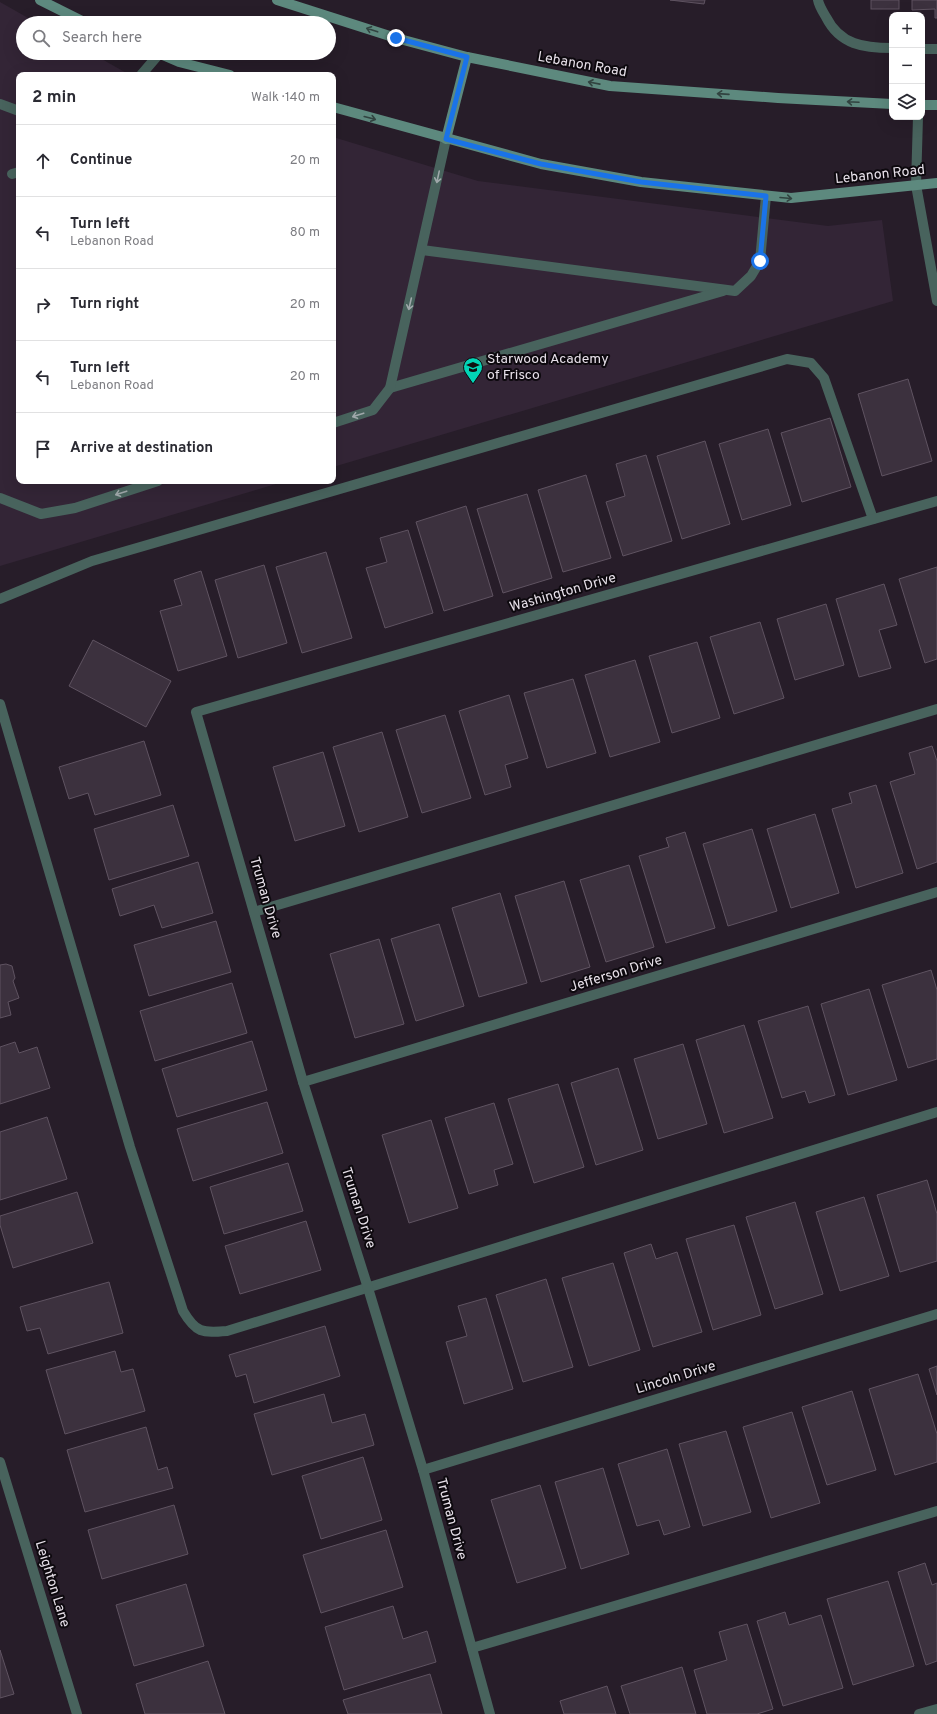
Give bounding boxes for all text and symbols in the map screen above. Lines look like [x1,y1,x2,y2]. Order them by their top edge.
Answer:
map controls [889,12,925,120]
button: + [889,12,925,48]
search box [16,16,336,60]
one-way arrow [366,26,378,34]
icon: search [30,27,52,49]
text: Search here [62,29,142,48]
route end [387,29,405,47]
button: − [889,48,925,84]
street label: Lebanon Road [536,49,628,81]
one-way arrow [588,78,601,86]
button: layers [889,84,925,120]
text: 2 min [32,87,76,109]
text: Walk · 140 m [251,90,320,106]
one-way arrow [717,91,730,98]
one-way arrow [847,98,860,106]
one-way arrow [364,115,377,122]
icon: ahead [32,150,54,172]
text: Continue [70,151,132,170]
text: 20 m [290,153,320,169]
street label: Lebanon Road [834,162,926,188]
one-way arrow [433,170,441,183]
one-way arrow [779,194,792,201]
text: Turn left [70,215,130,234]
icon: left [32,222,54,244]
text: 80 m [290,225,320,241]
text: Lebanon Road [70,234,154,250]
route start [751,252,769,270]
icon: right [32,294,54,316]
text: Turn right [70,295,139,314]
text: 20 m [290,297,320,313]
one-way arrow [405,297,413,310]
place label: Starwood Academy of Frisco [487,351,609,384]
school or university icon: Starwood Academy of Frisco [462,356,484,384]
text: Turn left [70,359,130,378]
icon: left [32,366,54,388]
text: 20 m [290,369,320,385]
text: Lebanon Road [70,378,154,394]
one-way arrow [352,412,365,419]
icon: arrive [32,438,54,460]
text: Arrive at destination [70,439,213,458]
one-way arrow [115,490,128,497]
street label: Washington Drive [508,570,618,616]
street label: Truman Drive [245,855,285,941]
street label: Jefferson Drive [568,952,664,996]
street label: Truman Drive [337,1165,379,1251]
street label: Lincoln Drive [634,1358,718,1398]
street label: Truman Drive [432,1476,470,1562]
street label: Leighton Lane [31,1539,73,1629]

